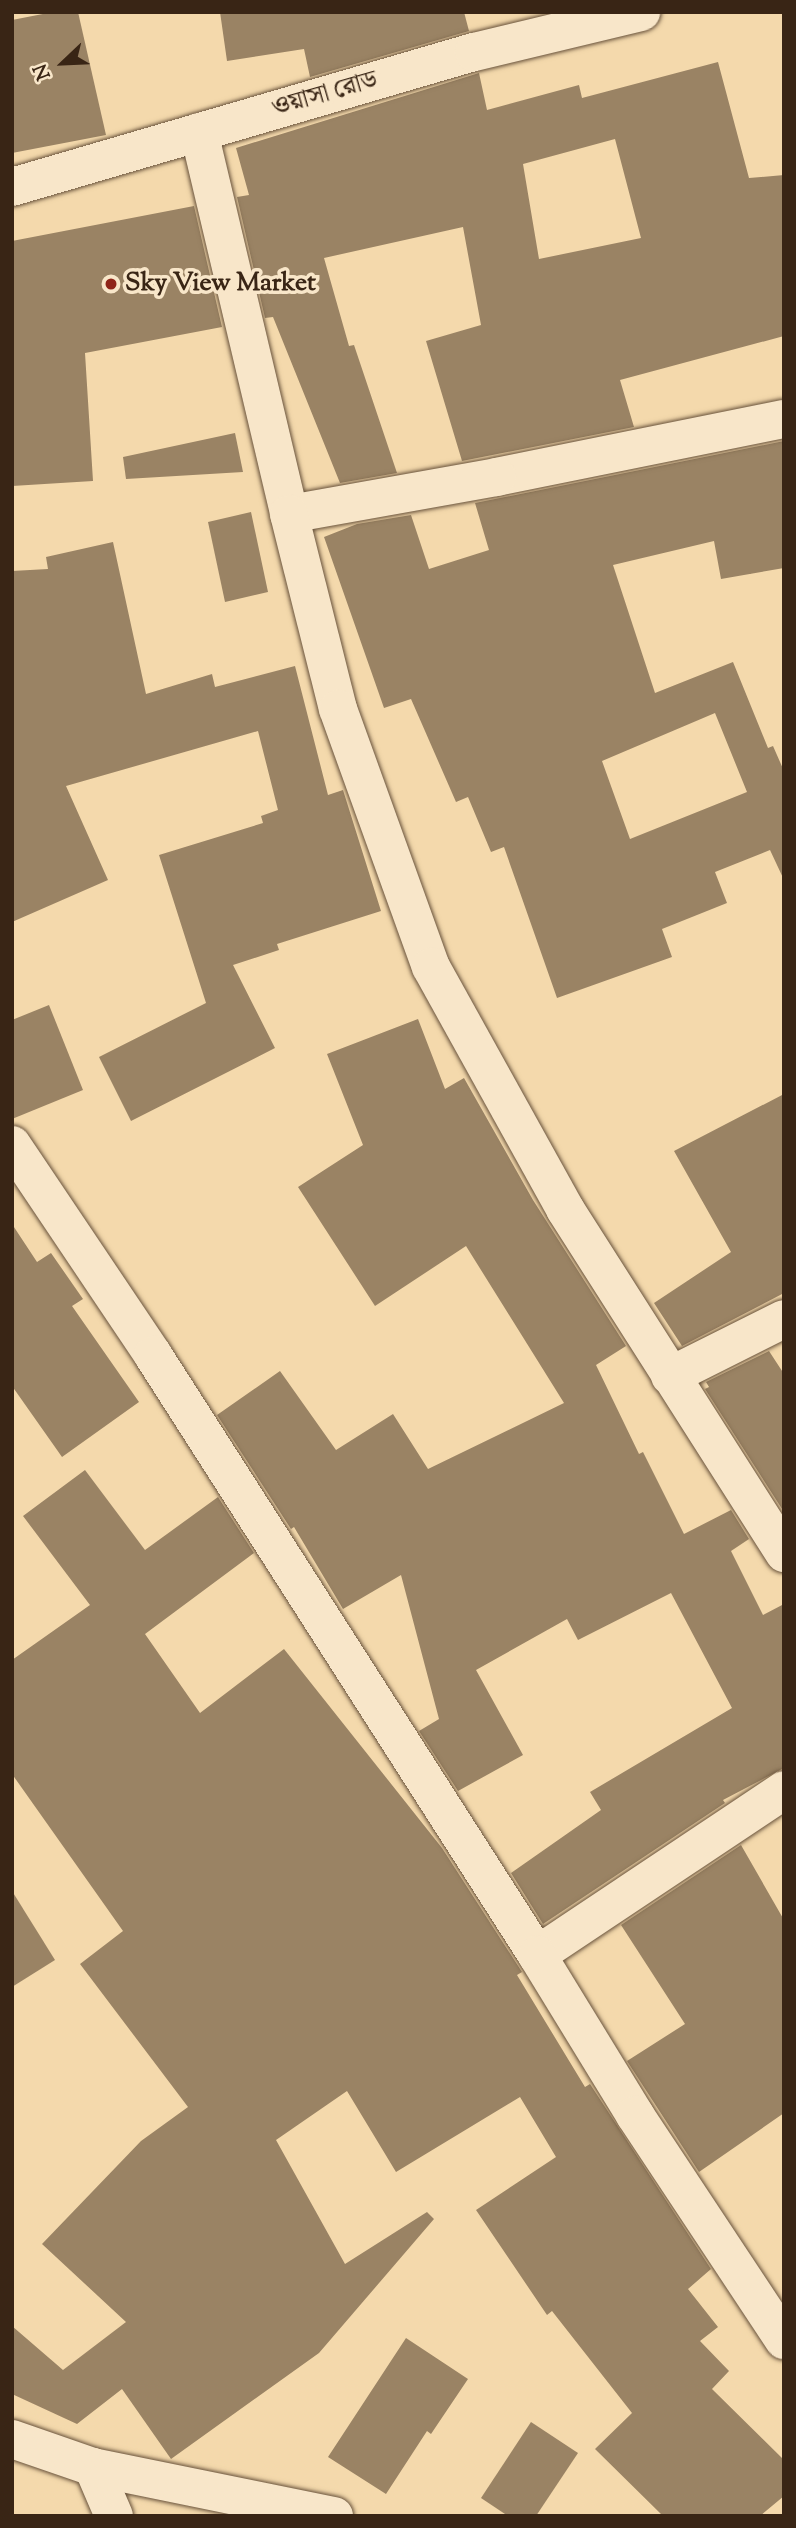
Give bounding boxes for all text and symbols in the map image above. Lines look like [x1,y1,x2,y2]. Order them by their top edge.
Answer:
north arrow [28,28,98,98]
text: N [28,59,59,84]
street label: ওয়াসা রোড [269,65,381,125]
place label: Sky View Market [125,268,316,300]
marker: Sky View Market [103,276,119,292]

